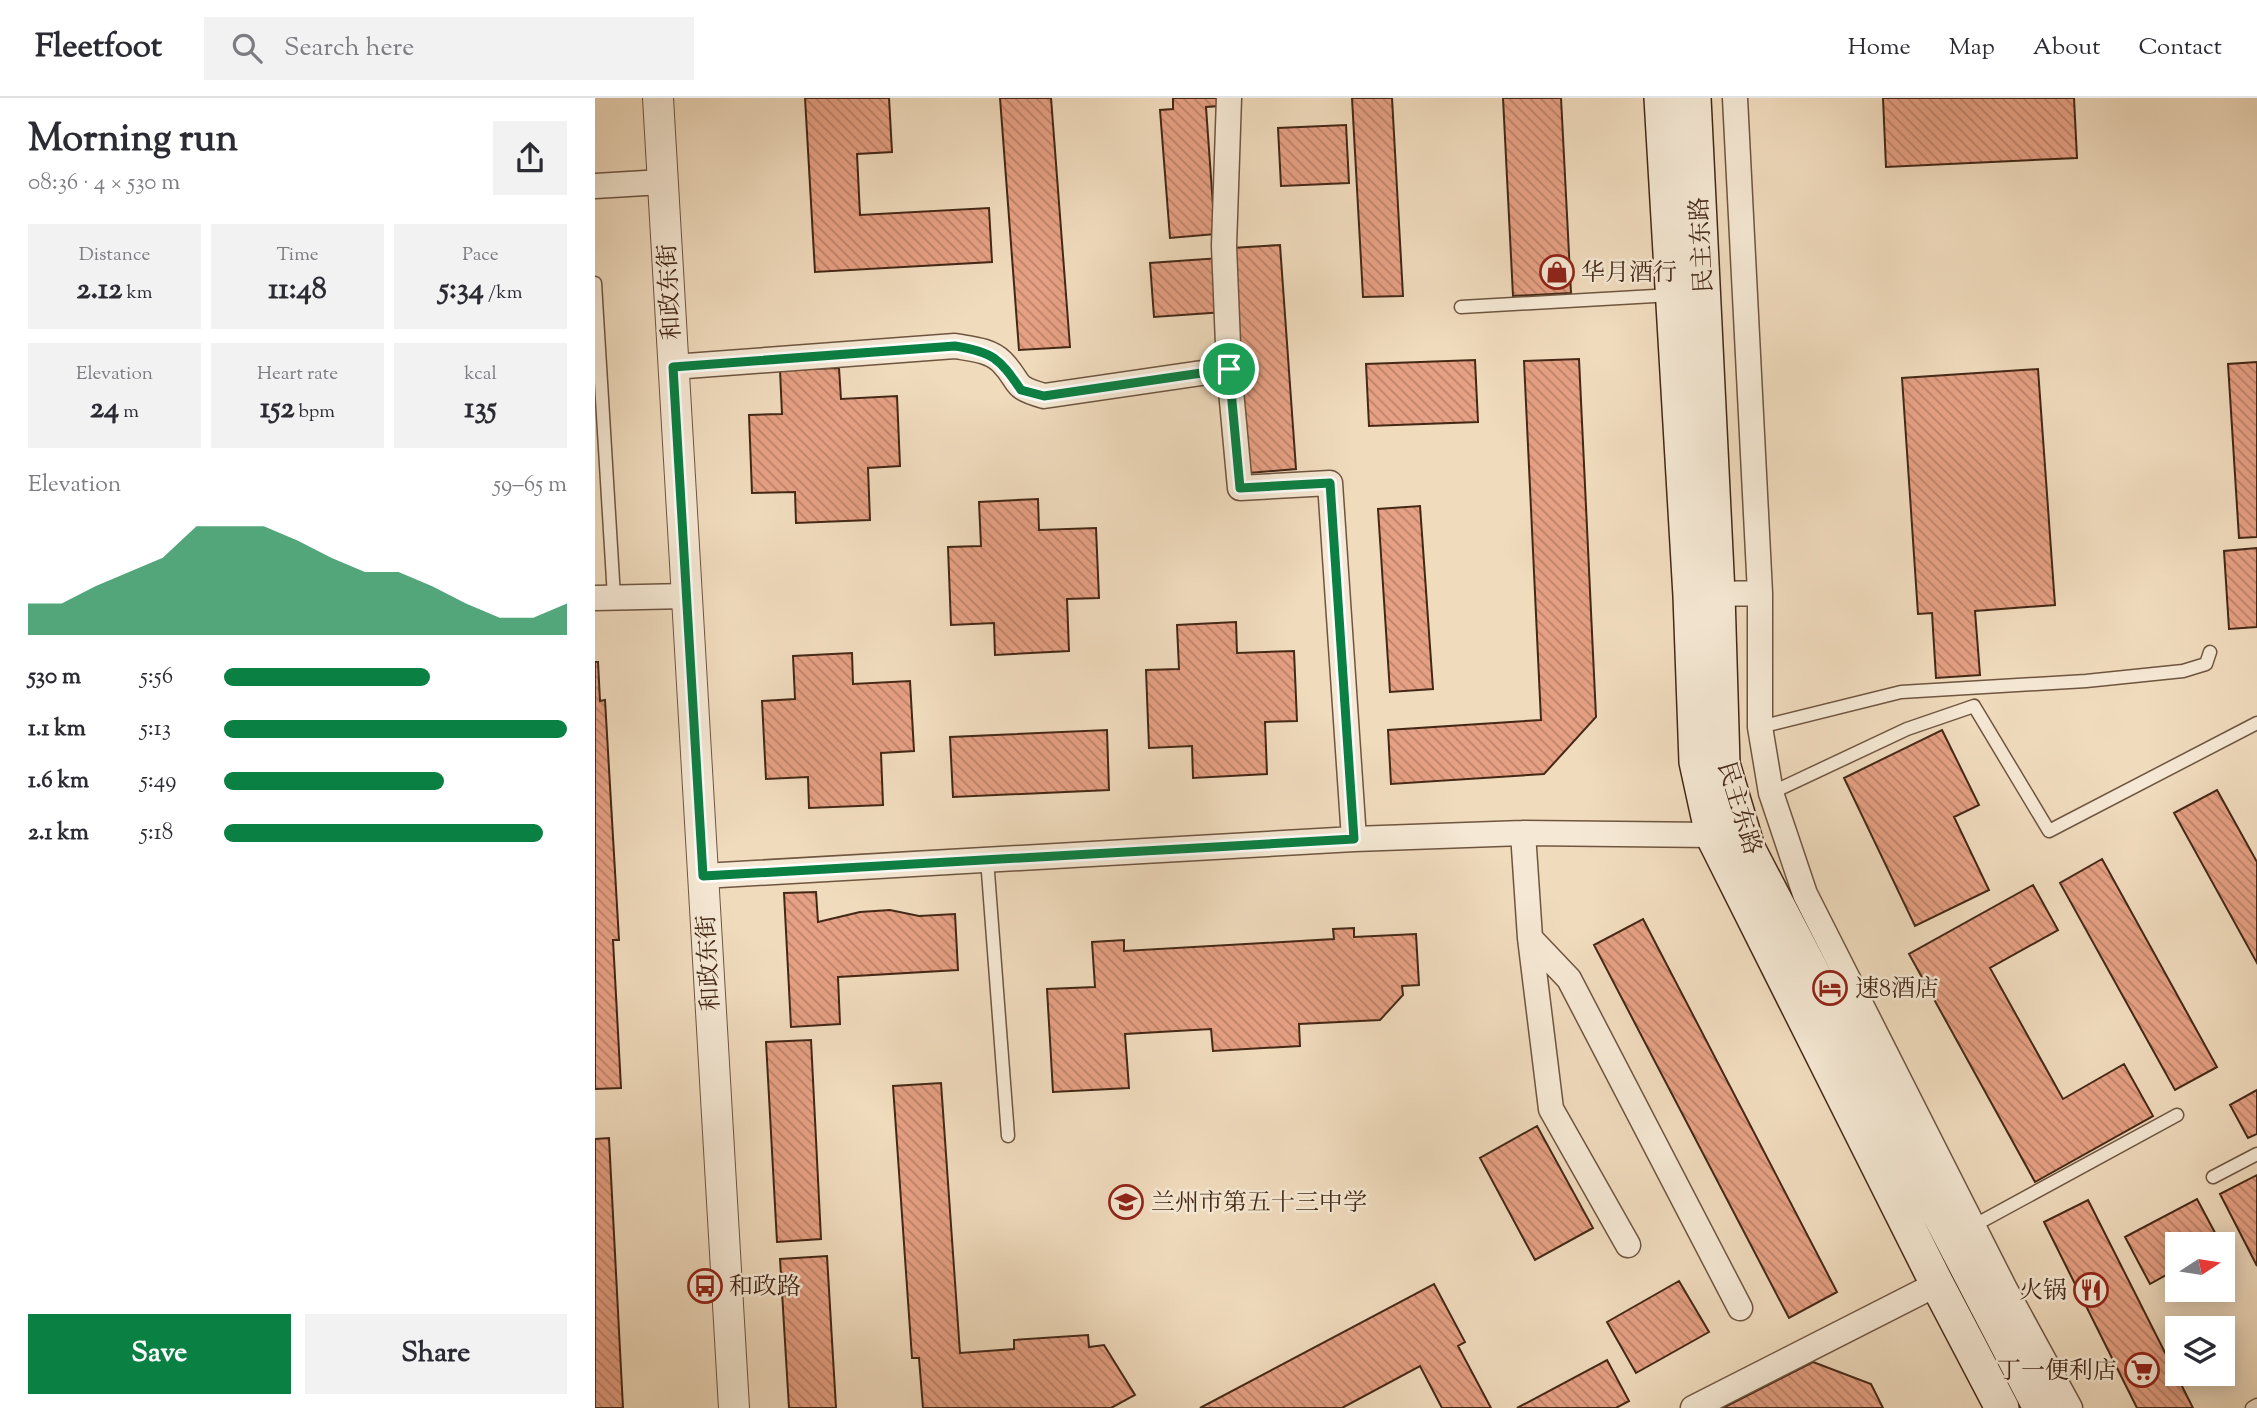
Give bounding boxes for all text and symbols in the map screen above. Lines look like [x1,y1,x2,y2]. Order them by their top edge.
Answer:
search box [204,17,694,80]
text: Fleetfoot [35,24,162,72]
icon: search [228,29,266,67]
text: Search here [284,30,414,67]
text: Home [1848,31,1911,65]
text: Map [1949,31,1995,65]
text: About [2033,31,2100,65]
text: Contact [2138,31,2222,65]
text: Morning run [28,114,238,168]
button: share [493,121,567,195]
text: 08:36 · 4 × 530 m [28,167,180,200]
street label: 民主东路 [1684,196,1722,294]
text: Distance [79,242,150,269]
text: Time [276,242,319,269]
text: Pace [462,242,499,269]
street label: 和政东街 [652,243,690,341]
shop icon: 华月酒行 [1538,253,1576,291]
place label: 华月酒行 [1581,257,1677,291]
text: 2.12 [77,269,122,312]
text: 11:48 [268,269,327,312]
text: 5:34 [439,269,484,312]
text: km [122,280,152,307]
text: /km [484,280,522,307]
pin [1199,339,1259,399]
icon: arrive [1210,350,1248,388]
text: Elevation [76,361,153,388]
text: Heart rate [257,361,338,388]
text: kcal [464,361,497,388]
text: 24 [90,388,119,431]
text: 152 [260,388,294,431]
text: 135 [464,388,497,431]
text: m [119,399,139,426]
text: bpm [294,399,335,426]
text: Elevation [28,469,121,502]
text: 59–65 m [493,469,567,502]
text: 530 m [28,661,81,694]
text: 5:56 [140,661,173,694]
text: 1.1 km [28,713,86,746]
text: 5:13 [140,713,171,746]
street label: 民主东路 [1708,758,1768,859]
text: 1.6 km [28,765,89,798]
text: 5:49 [140,765,176,798]
text: 2.1 km [28,817,89,850]
text: 5:18 [140,817,173,850]
street label: 和政东街 [691,914,729,1012]
hotel icon: 速8酒店 [1811,969,1849,1007]
place label: 速8酒店 [1855,973,1939,1007]
school or university icon: 兰州市第五十三中学 [1107,1183,1145,1221]
place label: 兰州市第五十三中学 [1151,1187,1367,1221]
north arrow [2165,1232,2235,1302]
map controls [2165,1232,2235,1386]
bus stop icon: 和政路 [686,1267,724,1305]
place label: 和政路 [729,1271,801,1305]
restaurant icon: 火锅 [2072,1271,2110,1309]
place label: 火锅 [2019,1275,2067,1309]
button: Save [28,1314,291,1394]
button: Share [305,1314,567,1394]
button: layers [2165,1316,2235,1386]
supermarket icon: 丁一便利店 [2123,1351,2161,1389]
place label: 丁一便利店 [1997,1355,2117,1389]

